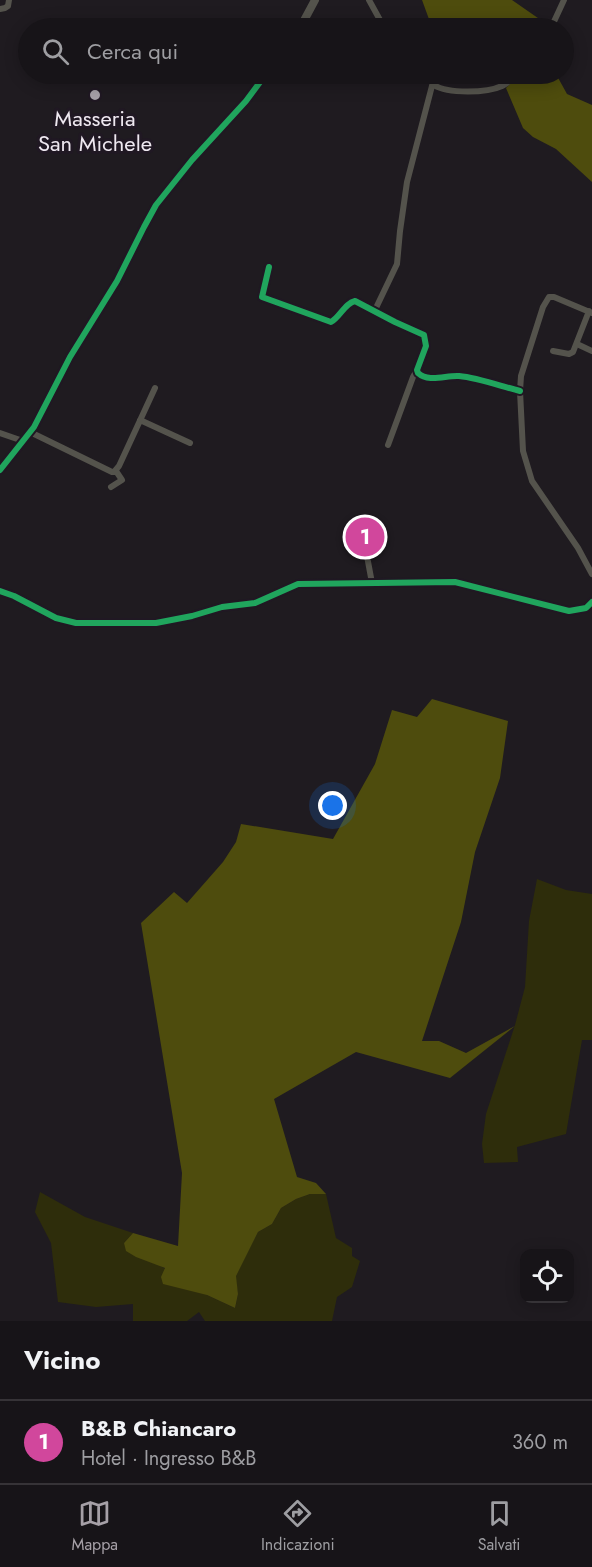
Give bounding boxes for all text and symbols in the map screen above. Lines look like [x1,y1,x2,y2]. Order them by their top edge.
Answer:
search box [18,18,574,84]
icon: search [39,35,72,68]
text: Cerca qui [87,35,178,67]
marker: Masseria San Michele [88,88,102,102]
place label: Masseria San Michele [38,102,152,159]
pin: 1 [346,514,385,560]
your location [318,791,347,820]
map controls [520,1249,574,1303]
button: locate [520,1249,574,1303]
text: Vicino [24,1341,101,1379]
text: B&B Chiancaro [81,1412,236,1444]
text: 1 [38,1428,49,1457]
text: 360 m [512,1428,568,1457]
text: Hotel · Ingresso B&B [81,1444,256,1473]
tab: Mappa [71,1497,118,1556]
tab: Indicazioni [261,1497,335,1556]
tab: Salvati [478,1497,521,1556]

